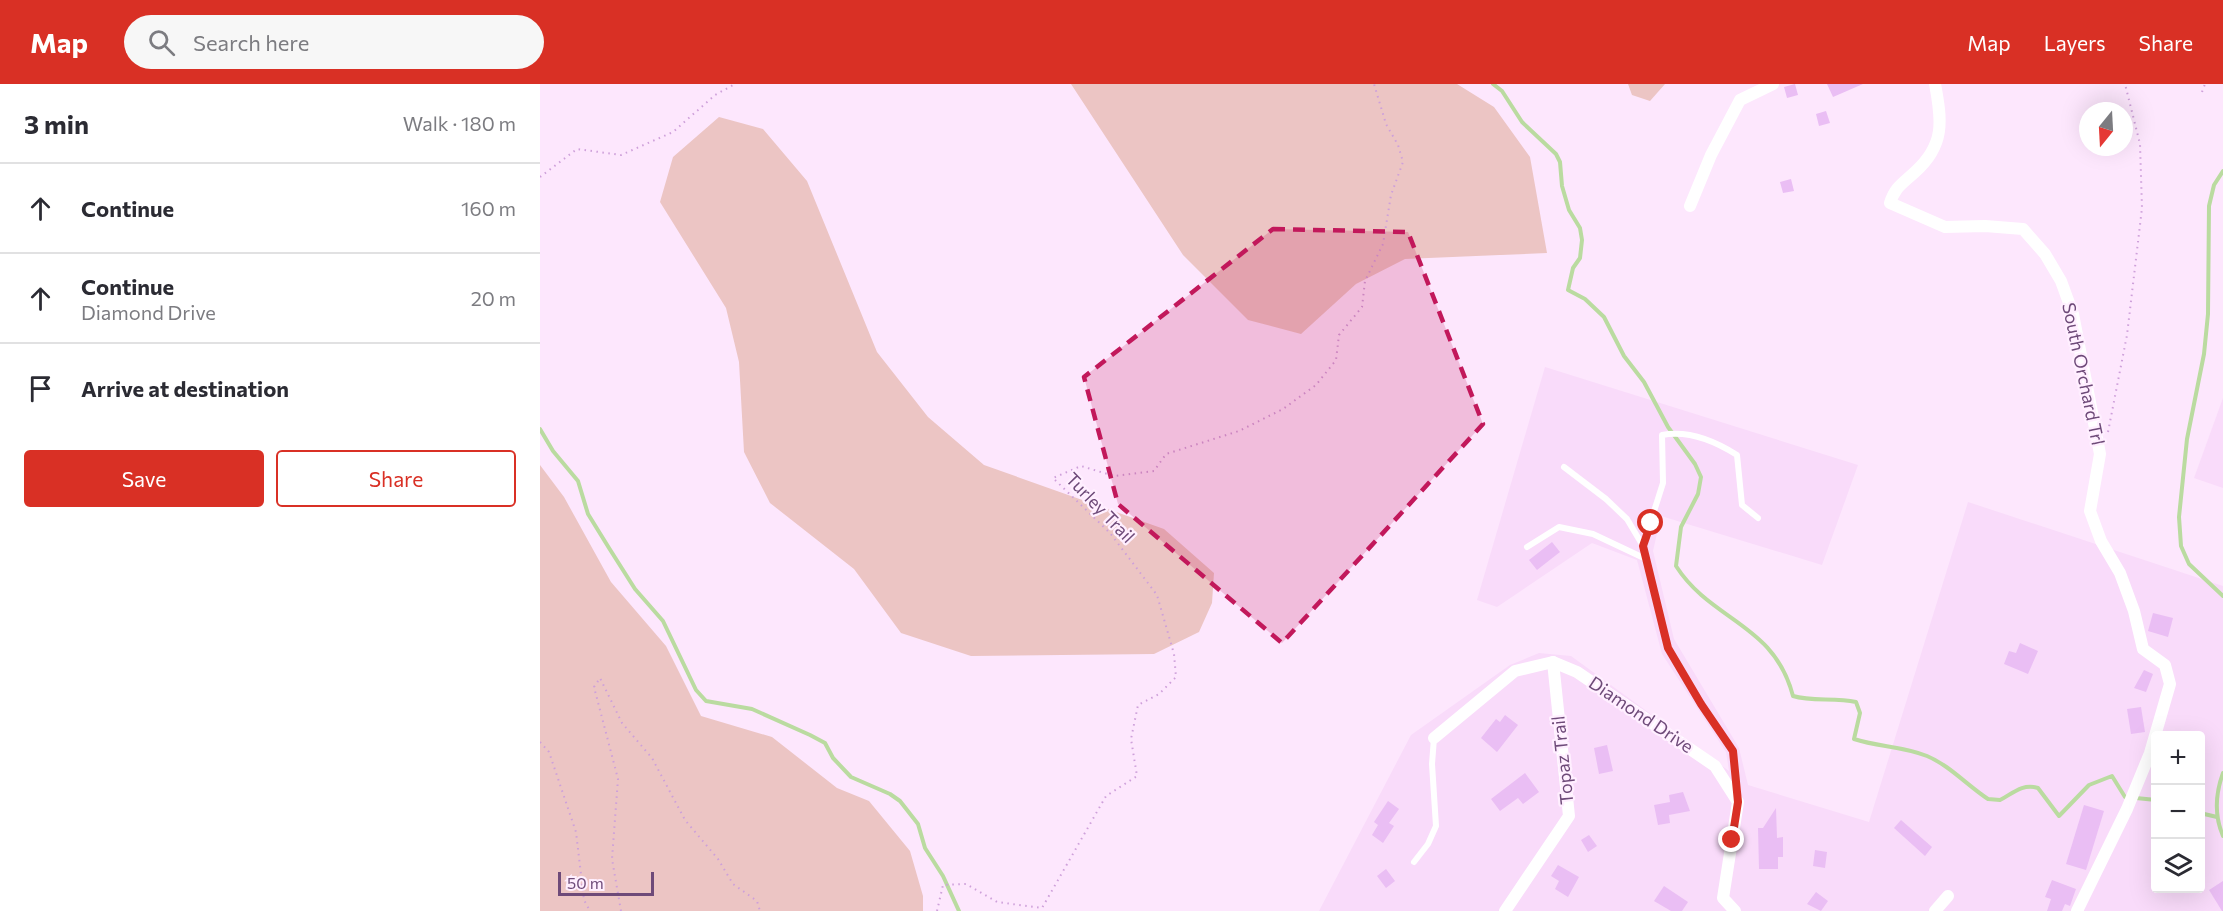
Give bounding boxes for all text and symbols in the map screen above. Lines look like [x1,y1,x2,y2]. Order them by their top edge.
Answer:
search box [124,15,544,69]
text: Map [30,25,88,59]
icon: search [145,26,178,59]
text: Search here [193,29,309,56]
text: Map [1967,30,2011,55]
text: Layers [2044,30,2106,55]
text: Share [2139,30,2193,55]
north arrow [2079,102,2133,156]
text: 3 min [24,108,89,139]
text: Walk · 180 m [403,111,516,135]
icon: ahead [24,192,57,225]
text: Continue [81,195,174,222]
text: 160 m [461,196,516,220]
text: Continue [81,273,174,300]
icon: ahead [24,282,57,315]
text: 20 m [471,286,516,310]
text: Diamond Drive [81,300,216,324]
street label: South Orchard Trl [2058,300,2110,447]
icon: arrive [24,372,57,405]
text: Arrive at destination [81,375,289,402]
button: Save [24,450,264,507]
button: Share [276,450,516,507]
street label: Turley Trail [1062,467,1140,547]
route start [1637,509,1663,535]
street label: Diamond Drive [1585,671,1698,757]
street label: Topaz Trail [1546,715,1578,806]
map controls [2151,731,2205,893]
button: + [2151,731,2205,785]
button: − [2151,785,2205,839]
route end [1718,826,1744,852]
button: layers [2151,839,2205,893]
scale bar [558,869,654,896]
text: 50 m [567,873,604,892]

